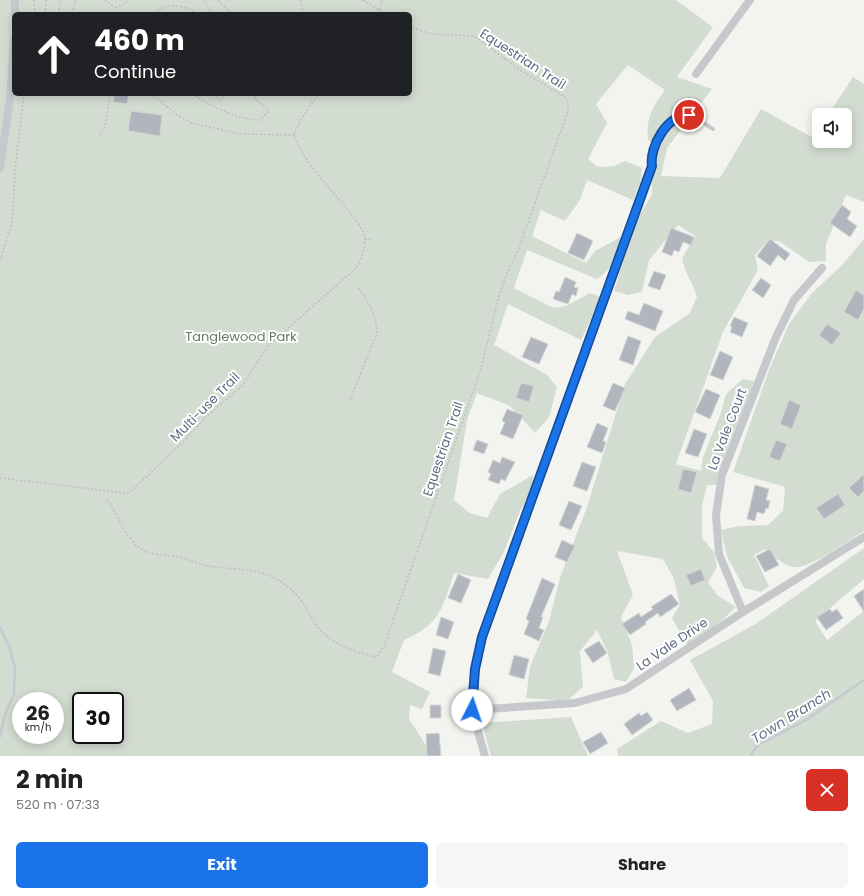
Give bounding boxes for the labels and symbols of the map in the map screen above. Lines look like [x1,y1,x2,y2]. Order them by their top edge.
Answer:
street label: Equestrian Trail [476,24,570,94]
pin [672,98,706,132]
park label: Tanglewood Park [185,327,297,346]
street label: Multi-use Trail [166,368,244,446]
street label: La Vale Court [703,385,751,473]
street label: Equestrian Trail [418,399,468,499]
street label: La Vale Drive [632,613,712,675]
water label: Town Branch [747,683,835,749]
position arrow [451,689,493,731]
speed limit sign: 30 [72,692,124,744]

